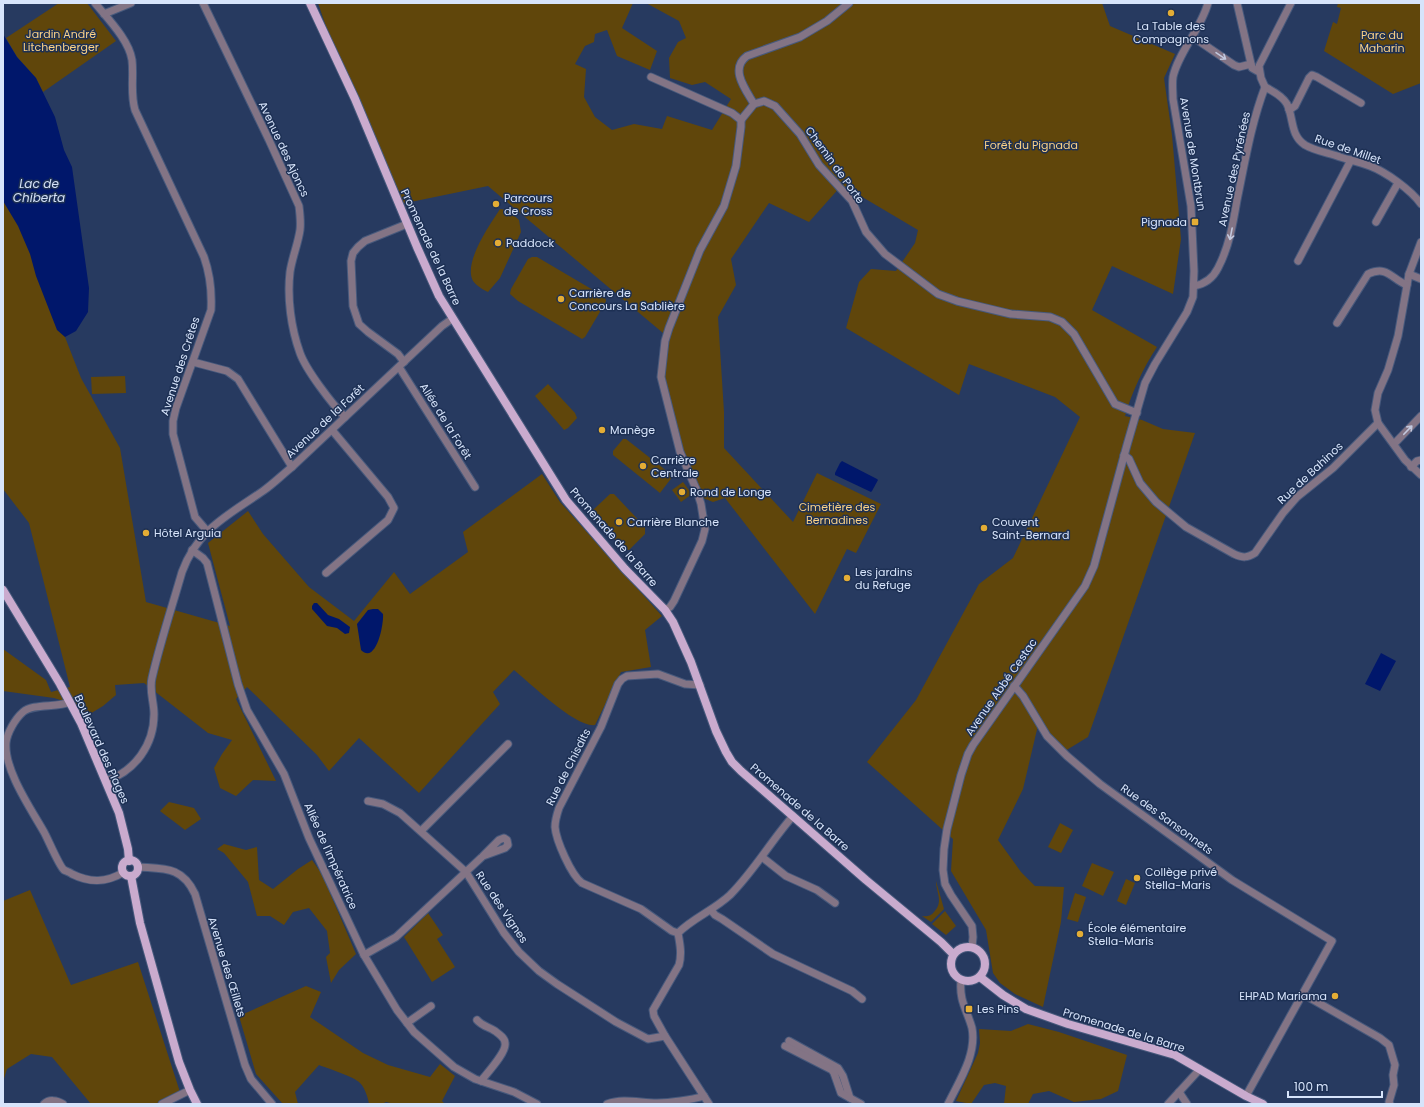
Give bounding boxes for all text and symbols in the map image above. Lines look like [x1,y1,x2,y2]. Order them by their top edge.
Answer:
marker: La Table des Compagnons [1166,8,1176,18]
place label: La Table des Compagnons [1133,18,1209,47]
park label: Jardin André Litchenberger [23,26,99,55]
park label: Parc du Maharin [1359,27,1405,56]
one-way arrow [1215,52,1226,60]
street label: Avenue de Montbrun [1176,96,1210,212]
street label: Avenue des Ajoncs [255,99,313,200]
street label: Avenue des Pyrénées [1214,110,1254,228]
street label: Chemin de Porte [802,123,869,207]
street label: Rue de Millet [1313,130,1383,168]
park label: Forêt du Pignada [984,137,1078,153]
water label: Lac de Chiberta [13,175,65,206]
street label: Promenade de la Barre [397,186,465,308]
place label: Parcours de Cross [504,190,553,219]
marker: Parcours de Cross [491,199,501,209]
place label: Pignada [1141,214,1187,230]
marker: Pignada [1190,217,1200,227]
one-way arrow [1226,227,1234,240]
place label: Paddock [506,235,554,251]
marker: Paddock [493,238,503,248]
place label: Carrière de Concours La Sablière [569,285,685,314]
marker: Carrière de Concours La Sablière [556,294,566,304]
street label: Avenue des Crêtes [156,314,204,418]
street label: Avenue de la Forêt [282,380,368,462]
street label: Allée de la Forêt [416,380,476,462]
place label: Manège [610,422,655,438]
marker: Manège [597,425,607,435]
one-way arrow [1403,425,1412,435]
street label: Rue de Bahinos [1274,438,1347,508]
place label: Carrière Centrale [651,452,699,481]
marker: Carrière Centrale [638,461,648,471]
street label: Promenade de la Barre [566,484,662,590]
place label: Rond de Longe [690,484,772,500]
marker: Rond de Longe [677,487,687,497]
park label: Cimetière des Bernadines [799,499,876,528]
place label: Carrière Blanche [627,514,719,530]
place label: Couvent Saint-Bernard [992,514,1069,543]
marker: Carrière Blanche [614,517,624,527]
marker: Couvent Saint-Bernard [979,523,989,533]
place label: Hôtel Arguia [154,525,221,541]
marker: Hôtel Arguia [141,528,151,538]
place label: Les jardins du Refuge [855,564,913,593]
marker: Les jardins du Refuge [842,573,852,583]
street label: Avenue Abbé Cestac [961,635,1041,739]
street label: Boulevard des Plages [71,692,133,806]
street label: Rue de Chisdits [542,725,594,808]
street label: Promenade de la Barre [747,759,853,855]
street label: Rue des Sansonnets [1117,780,1217,858]
street label: Allée de l'Impératrice [300,800,362,912]
place label: Collège privé Stella-Maris [1145,864,1217,893]
street label: Rue des Vignes [472,868,532,946]
marker: Collège privé Stella-Maris [1132,873,1142,883]
street label: Avenue des Œillets [204,915,250,1019]
place label: École élémentaire Stella-Maris [1088,920,1187,949]
marker: École élémentaire Stella-Maris [1075,929,1085,939]
place label: EHPAD Mariama [1239,988,1327,1004]
marker: EHPAD Mariama [1330,991,1340,1001]
place label: Les Pins [977,1001,1019,1017]
marker: Les Pins [964,1004,974,1014]
street label: Promenade de la Barre [1061,1004,1187,1056]
scale bar [1288,1073,1382,1099]
text: 100 m [1294,1078,1328,1095]

